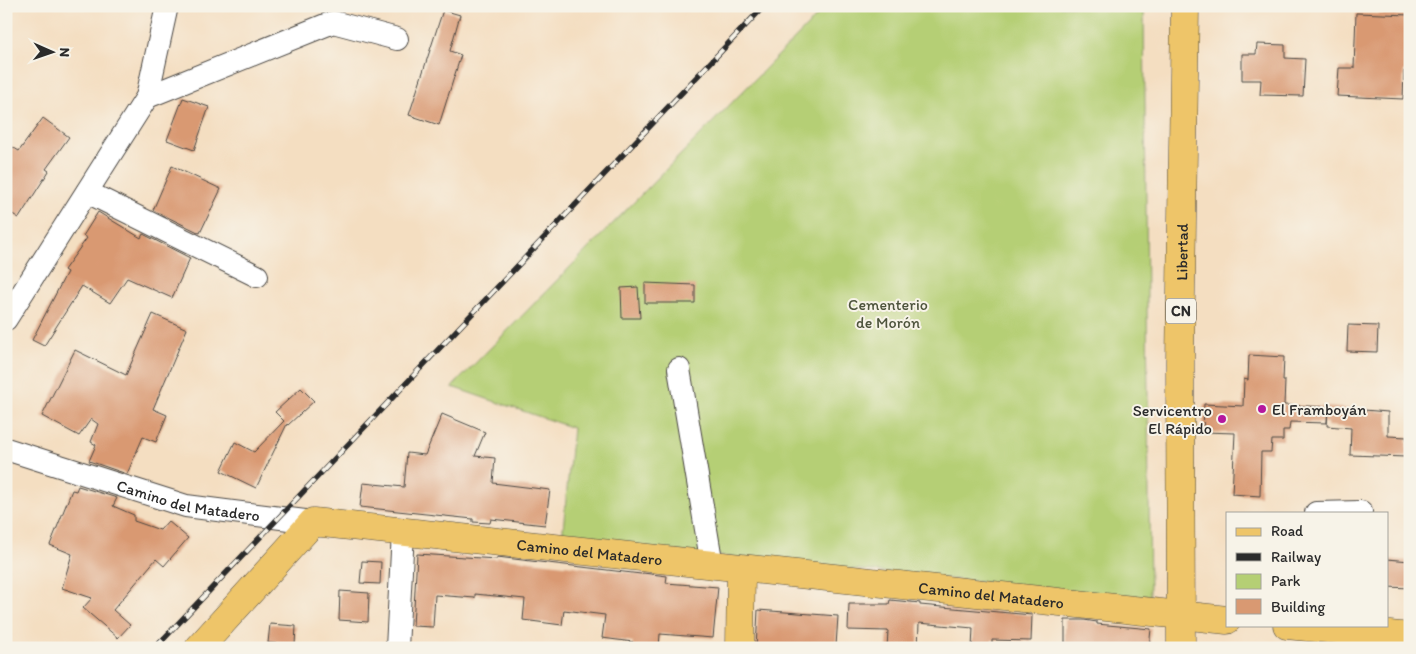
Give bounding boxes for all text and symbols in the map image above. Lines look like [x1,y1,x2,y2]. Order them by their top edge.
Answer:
north arrow [28,28,78,78]
text: N [56,47,73,57]
street label: Libertad [1172,223,1192,281]
park label: Cementerio de Morón [848,295,928,332]
road number: CN [1166,298,1196,324]
place label: El Framboyán [1272,400,1366,419]
place label: Servicentro El Rápido [1133,401,1212,438]
marker: El Framboyán [1256,403,1268,415]
marker: Servicentro El Rápido [1216,413,1228,425]
street label: Camino del Matadero [114,476,261,525]
legend [1226,512,1388,626]
text: Road [1271,522,1304,540]
street label: Camino del Matadero [516,535,663,569]
text: Railway [1271,548,1321,566]
text: Park [1271,572,1301,590]
street label: Camino del Matadero [917,578,1065,612]
text: Building [1271,598,1325,616]

